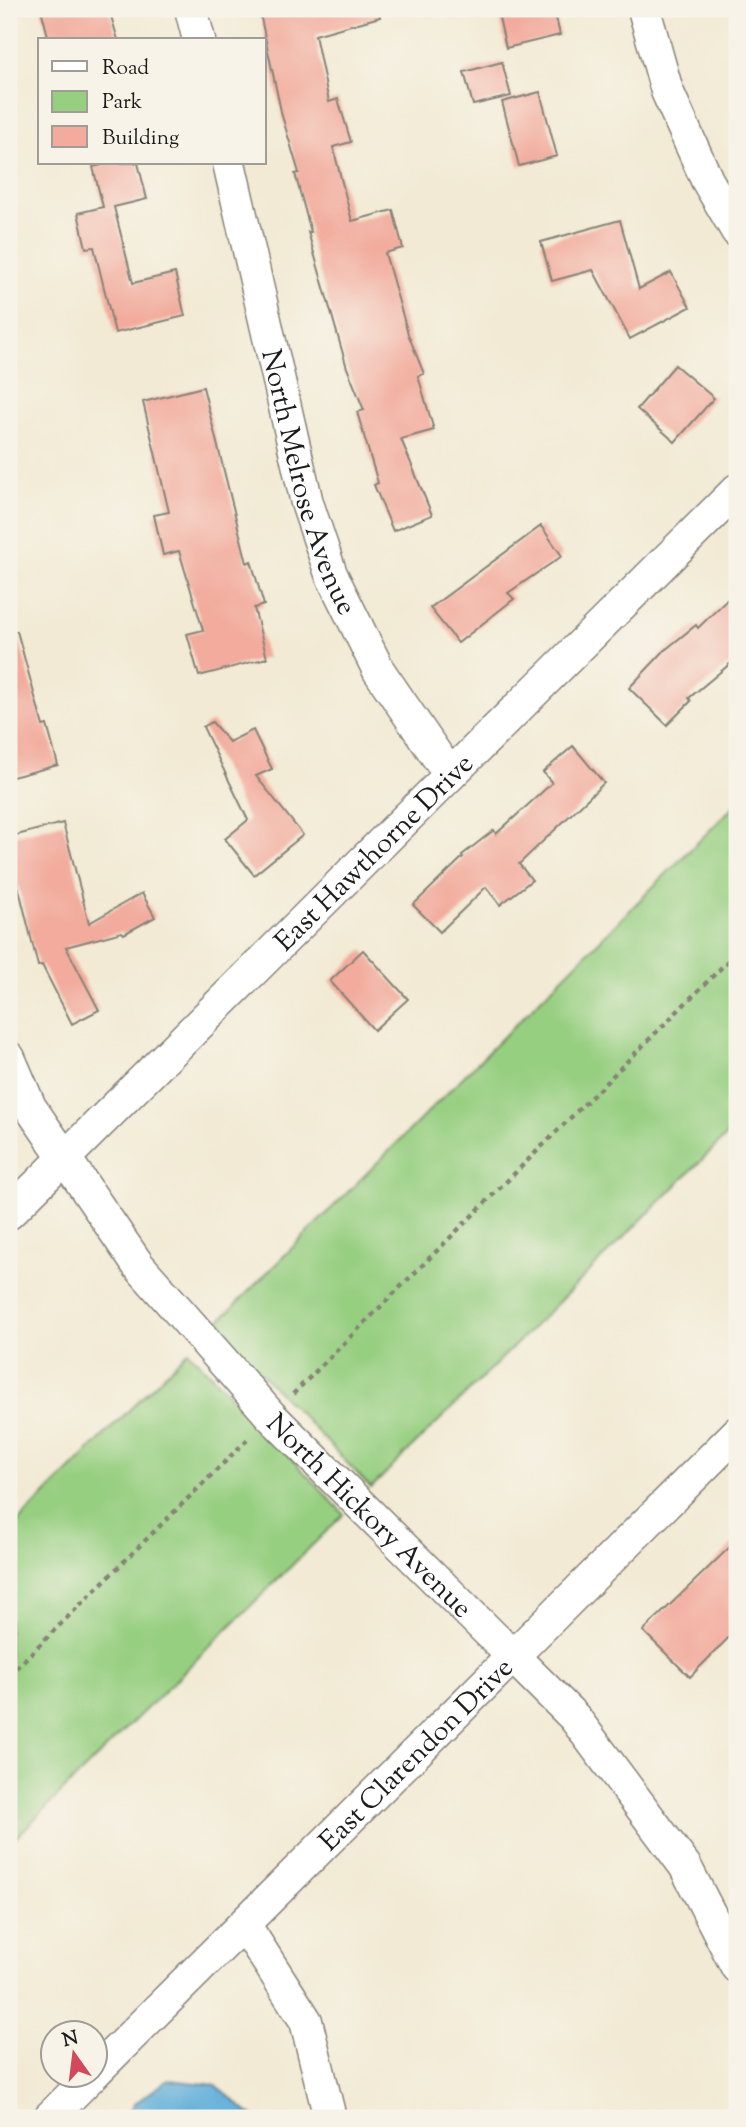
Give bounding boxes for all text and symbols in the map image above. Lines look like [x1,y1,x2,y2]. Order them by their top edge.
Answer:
legend [38,38,266,164]
text: Road [102,54,149,84]
text: Park [102,88,143,118]
text: Building [102,124,179,154]
street label: North Melrose Avenue [249,346,365,623]
street label: East Hawthorne Drive [267,746,484,962]
street label: North Hickory Avenue [256,1405,480,1628]
street label: East Clarendon Drive [311,1650,523,1861]
north arrow [38,2018,108,2088]
text: N [60,2025,81,2055]

